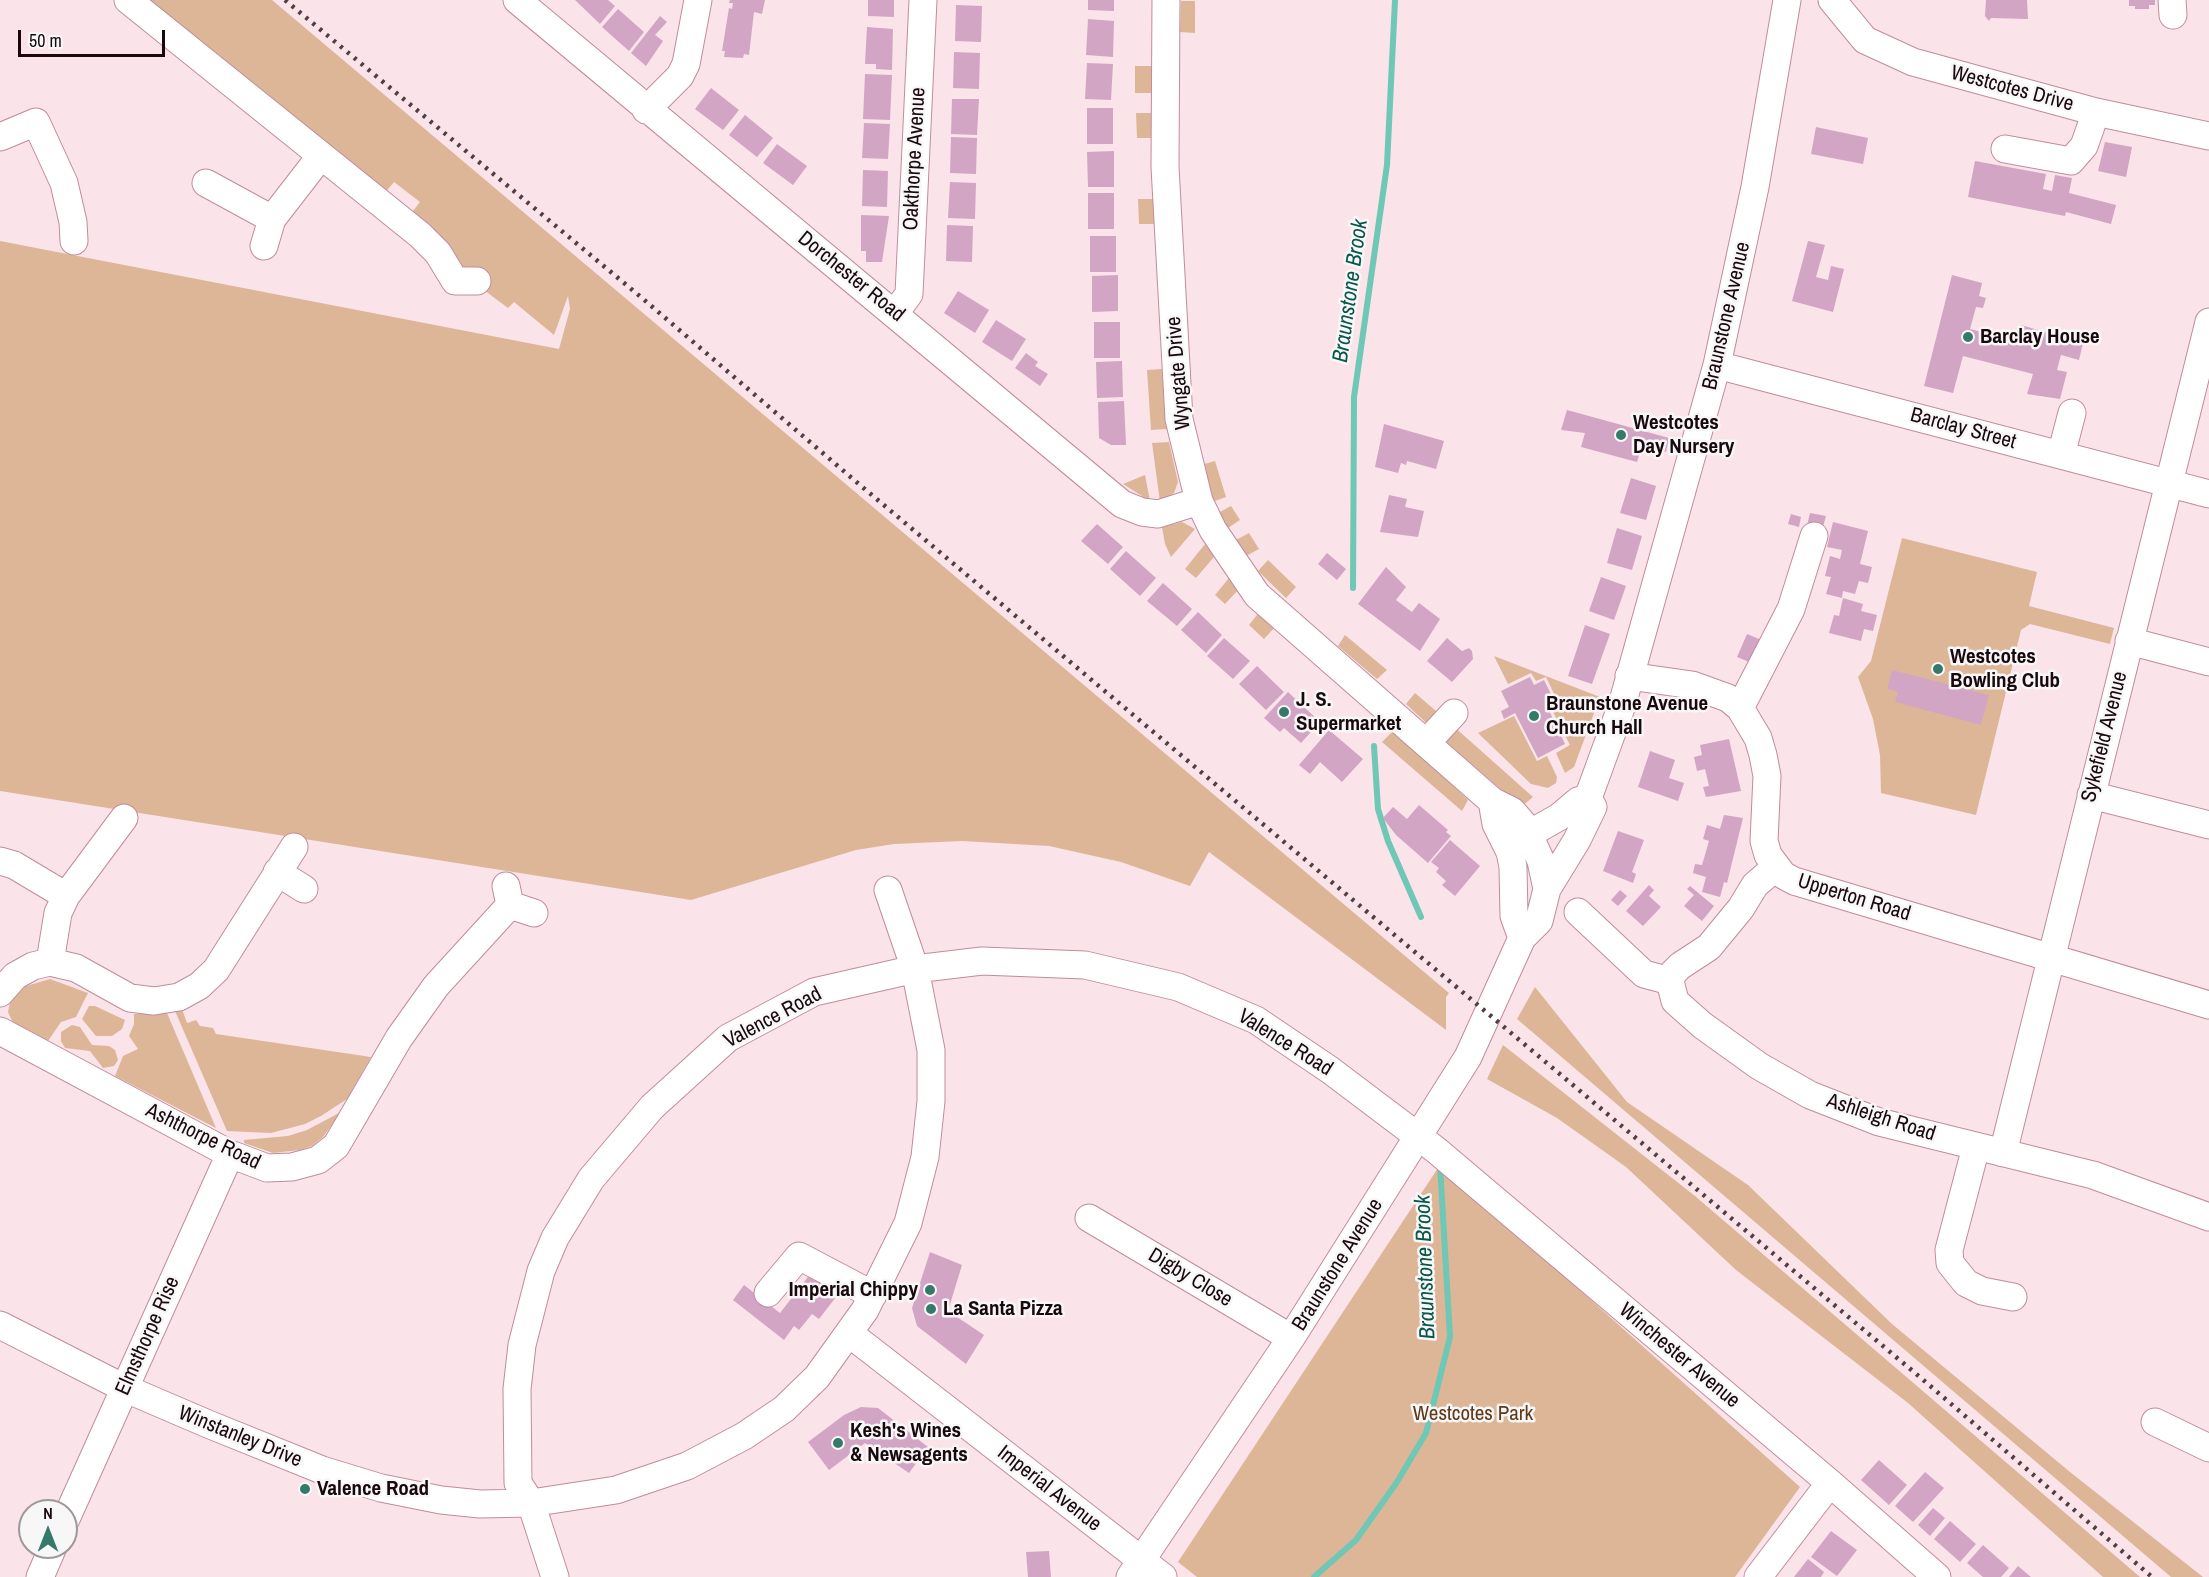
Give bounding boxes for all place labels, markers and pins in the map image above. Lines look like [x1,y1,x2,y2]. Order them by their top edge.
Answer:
place label: Barclay House [1980,324,2100,350]
marker: Barclay House [1961,330,1975,344]
place label: Westcotes Day Nursery [1633,410,1734,460]
marker: Westcotes Day Nursery [1614,428,1628,442]
place label: Westcotes Bowling Club [1950,644,2060,694]
marker: Westcotes Bowling Club [1931,662,1945,676]
place label: J. S. Supermarket [1296,687,1401,737]
place label: Braunstone Avenue Church Hall [1546,691,1708,741]
marker: J. S. Supermarket [1277,705,1291,719]
marker: Braunstone Avenue Church Hall [1527,709,1541,723]
place label: Imperial Chippy [789,1277,918,1303]
marker: Imperial Chippy [923,1283,937,1297]
place label: La Santa Pizza [943,1296,1063,1322]
marker: La Santa Pizza [924,1302,938,1316]
place label: Kesh's Wines & Newsagents [850,1418,968,1468]
marker: Kesh's Wines & Newsagents [831,1436,845,1450]
place label: Valence Road [317,1476,429,1502]
marker: Valence Road [298,1482,312,1496]

